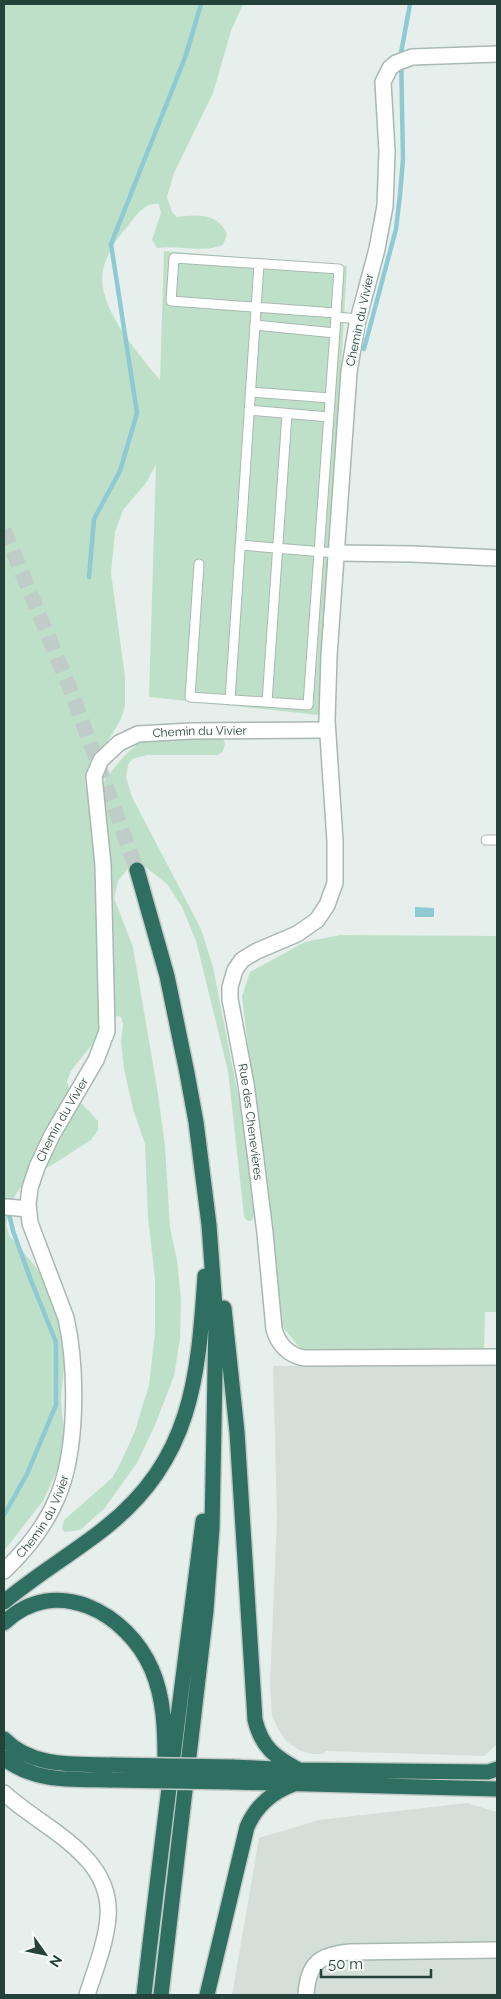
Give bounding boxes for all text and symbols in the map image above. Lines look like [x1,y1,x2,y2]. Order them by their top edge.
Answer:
street label: Chemin du Vivier [343,272,377,368]
street label: Chemin du Vivier [152,724,248,740]
street label: Rue des Chenevières [235,1062,265,1181]
street label: Chemin du Vivier [33,1074,92,1164]
street label: Chemin du Vivier [13,1472,72,1561]
north arrow [20,1929,70,1979]
scale bar [321,1946,431,1978]
text: N [46,1952,66,1970]
text: 50 m [328,1955,363,1973]

